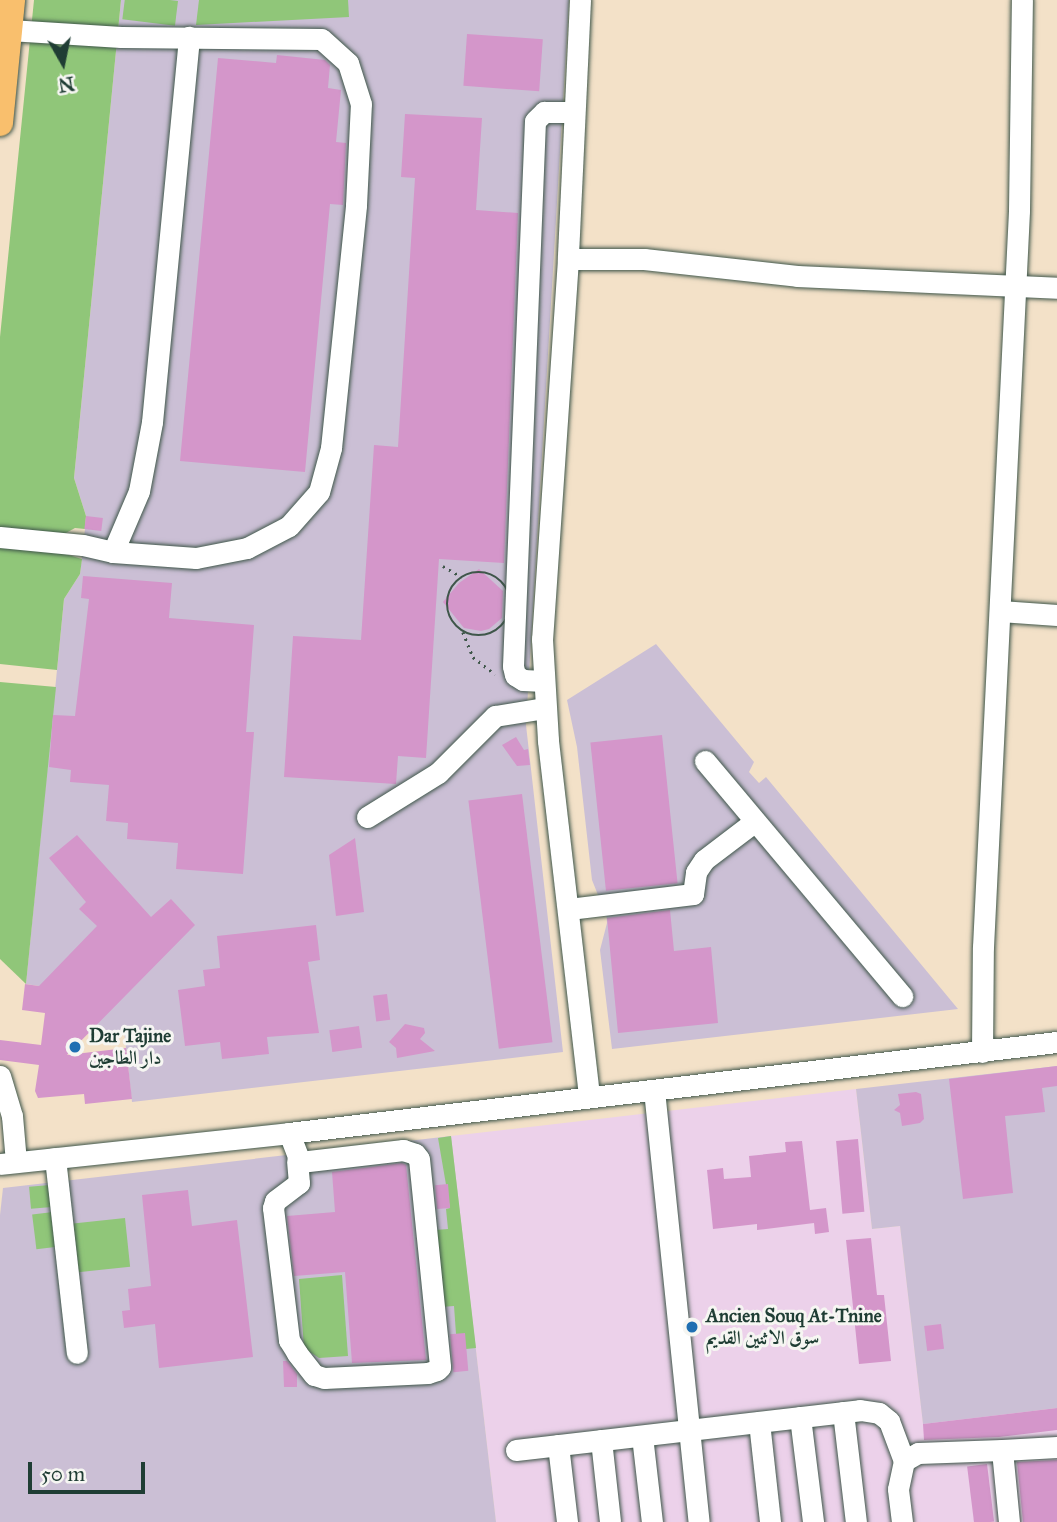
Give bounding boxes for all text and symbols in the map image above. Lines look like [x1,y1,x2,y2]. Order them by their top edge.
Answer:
north arrow [28,28,98,98]
text: N [57,72,76,97]
place label: Dar Tajine دار الطاجين [89,1025,171,1069]
marker: Dar Tajine دار الطاجين [67,1039,83,1055]
place label: Ancien Souq At-Tnine سوق الاثنين القديم [706,1305,882,1349]
marker: Ancien Souq At-Tnine سوق الاثنين القديم [684,1319,700,1335]
scale bar [32,1448,149,1492]
text: 50 m [41,1461,85,1487]

